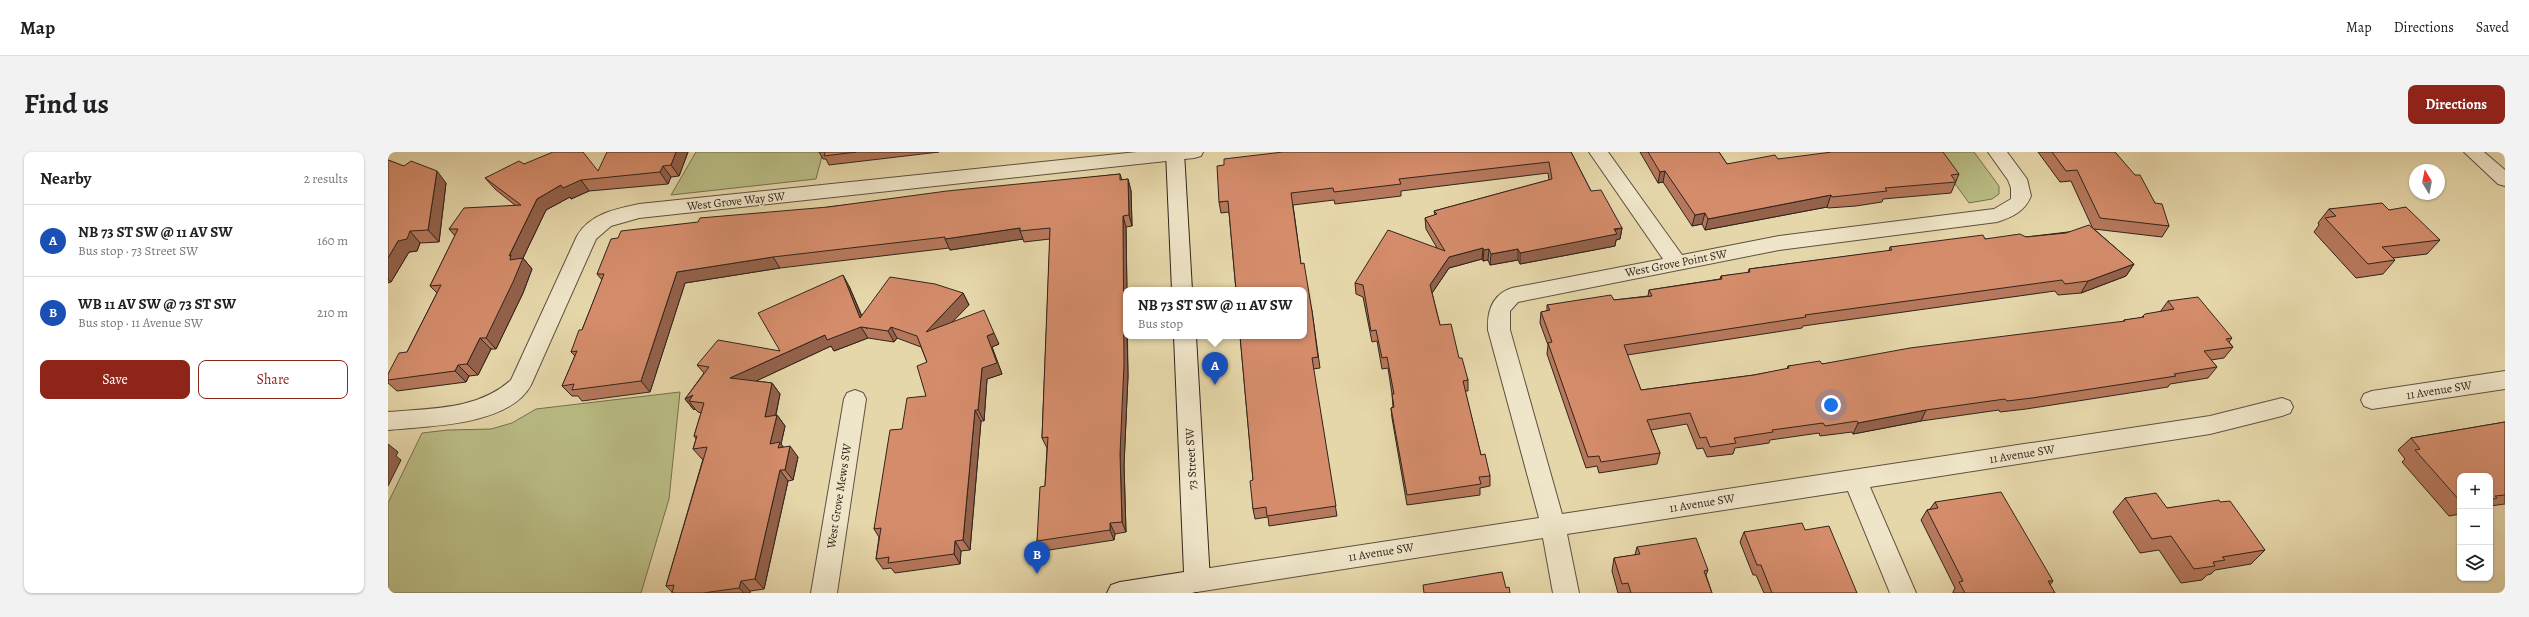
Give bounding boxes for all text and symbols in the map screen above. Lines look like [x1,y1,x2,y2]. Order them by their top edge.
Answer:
text: Map [20,15,55,41]
text: Map [2346,18,2372,37]
text: Directions [2394,18,2454,37]
text: Saved [2476,18,2509,37]
text: Find us [24,85,109,123]
button: Directions [2408,85,2505,124]
north arrow [2409,164,2445,200]
text: Nearby [40,167,91,190]
text: 2 results [304,170,348,187]
street label: West Grove Way SW [685,188,787,214]
text: NB 73 ST SW @ 11 AV SW [78,222,233,242]
text: A [49,232,57,249]
text: 160 m [317,232,348,249]
text: Bus stop · 73 Street SW [78,242,198,259]
street label: West Grove Point SW [1623,245,1729,281]
popup [1123,287,1307,339]
text: WB 11 AV SW @ 73 ST SW [78,294,236,314]
text: NB 73 ST SW @ 11 AV SW [1138,295,1292,315]
text: B [49,304,57,321]
text: 210 m [317,304,348,321]
text: Bus stop · 11 Avenue SW [78,314,203,331]
text: Bus stop [1138,315,1183,332]
pin: A [1202,352,1228,385]
button: Save [40,360,190,399]
button: Share [198,360,348,399]
street label: 11 Avenue SW [2405,377,2474,403]
your location [1821,395,1841,415]
street label: 73 Street SW [1181,427,1201,490]
street label: West Grove Mews SW [823,441,855,551]
street label: 11 Avenue SW [1988,441,2057,467]
map controls [2457,473,2493,581]
button: + [2457,473,2493,509]
street label: 11 Avenue SW [1668,490,1737,516]
button: − [2457,509,2493,545]
street label: 11 Avenue SW [1347,539,1416,565]
pin: B [1024,541,1050,574]
button: layers [2457,545,2493,581]

